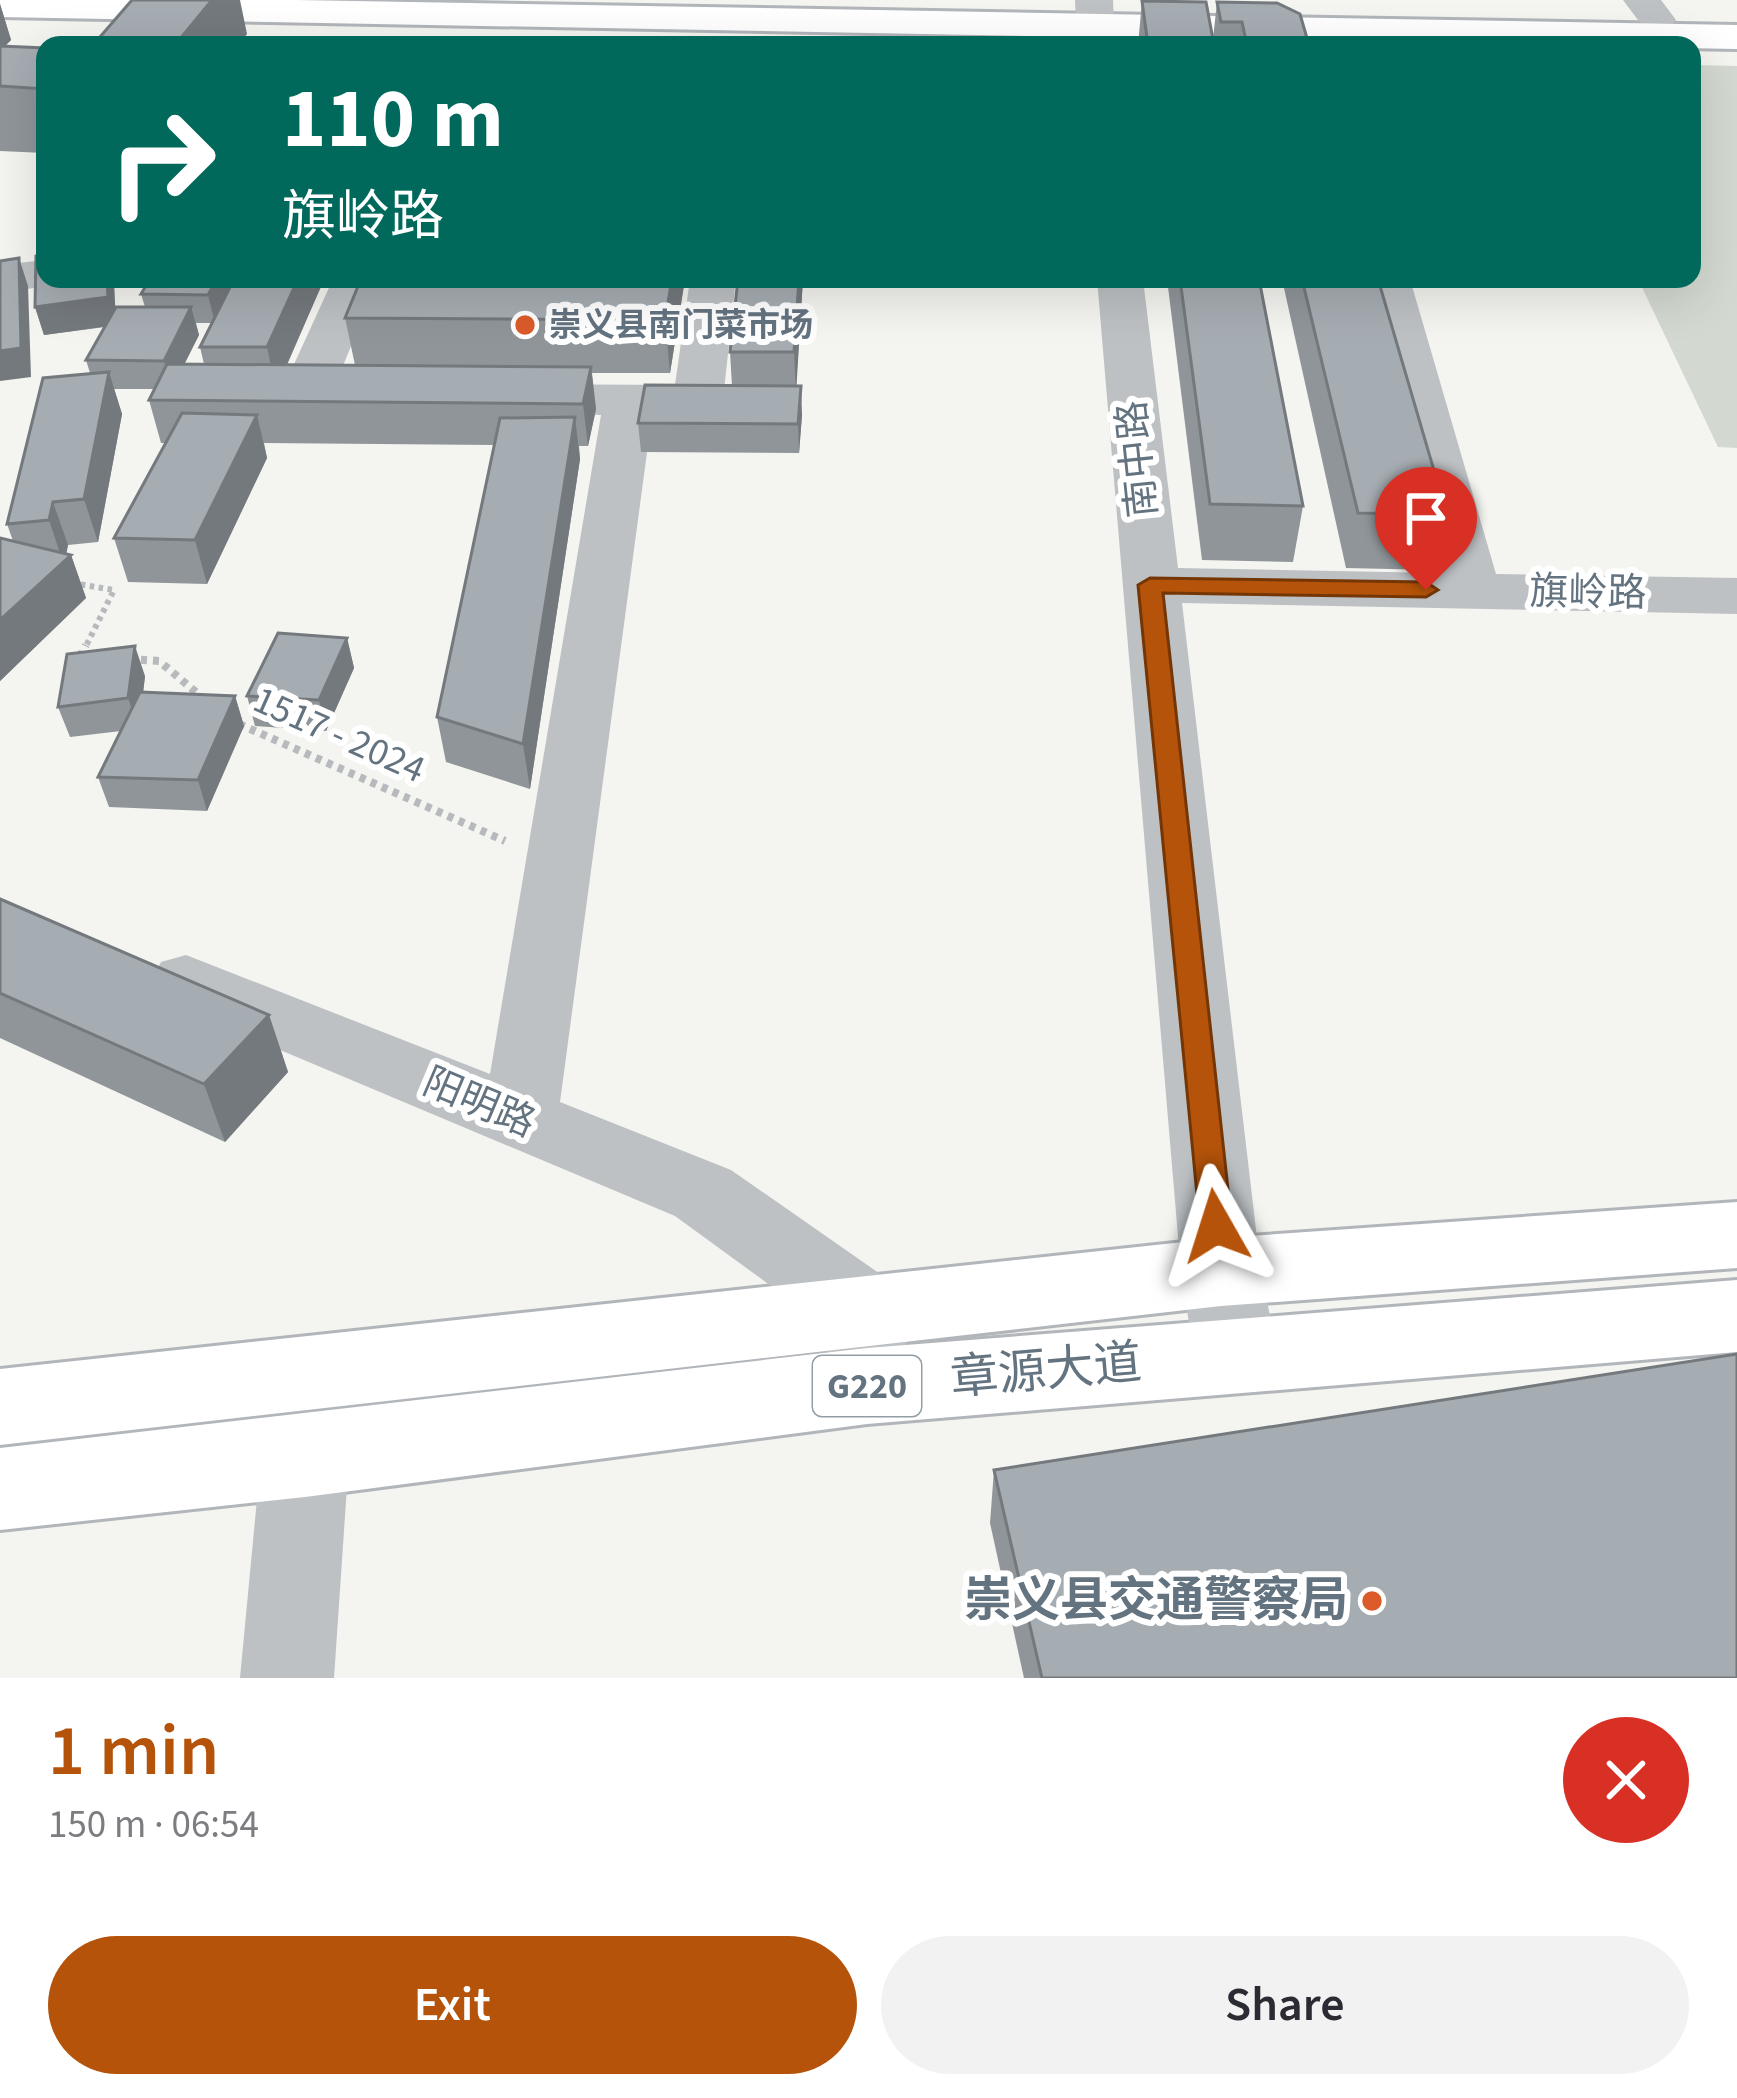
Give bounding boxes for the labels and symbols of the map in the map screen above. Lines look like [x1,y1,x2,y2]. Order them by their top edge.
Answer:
place label: 崇义县南门菜市场 [549,302,813,349]
marker: 崇义县南门菜市场 [512,312,538,338]
street label: 南中路 [1104,398,1172,520]
pin [1375,467,1477,590]
street label: 旗岭路 [1529,564,1647,622]
street label: 1517 - 2024 [244,672,434,798]
street label: 阳明路 [414,1054,544,1152]
position arrow [1153,1163,1279,1289]
street label: 章源大道 [947,1329,1145,1413]
road number: G220 [813,1356,921,1416]
place label: 崇义县交通警察局 [964,1567,1348,1635]
marker: 崇义县交通警察局 [1359,1588,1385,1614]

